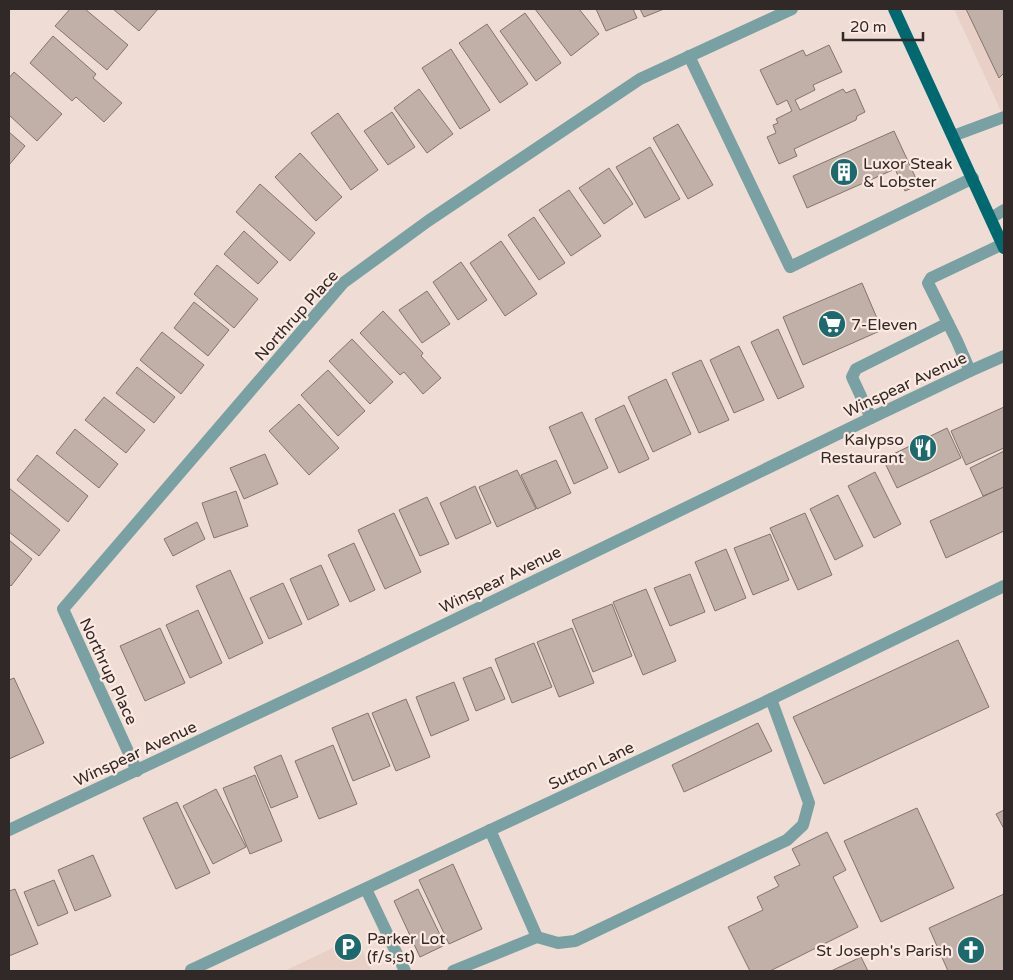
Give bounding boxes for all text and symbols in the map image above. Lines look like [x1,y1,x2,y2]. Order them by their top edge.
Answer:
scale bar [843,10,923,42]
text: 20 m [850,18,887,36]
place label: Luxor Steak & Lobster [863,154,953,192]
building icon: Luxor Steak & Lobster [829,157,859,187]
street label: Northrup Place [251,266,343,365]
supermarket icon: 7-Eleven [817,309,847,339]
place label: 7-Eleven [851,315,918,335]
street label: Winspear Avenue [841,348,970,422]
place label: Kalypso Restaurant [820,430,904,468]
restaurant icon: Kalypso Restaurant [908,433,938,463]
street label: Winspear Avenue [436,542,565,618]
street label: Northrup Place [75,615,142,728]
street label: Winspear Avenue [71,717,200,791]
street label: Sutton Lane [545,737,637,794]
place label: Parker Lot (f/s,st) [367,929,445,967]
parking icon: Parker Lot (f/s,st) [333,932,363,962]
church icon: St Joseph's Parish [956,935,986,965]
place label: St Joseph's Parish [816,941,952,961]

